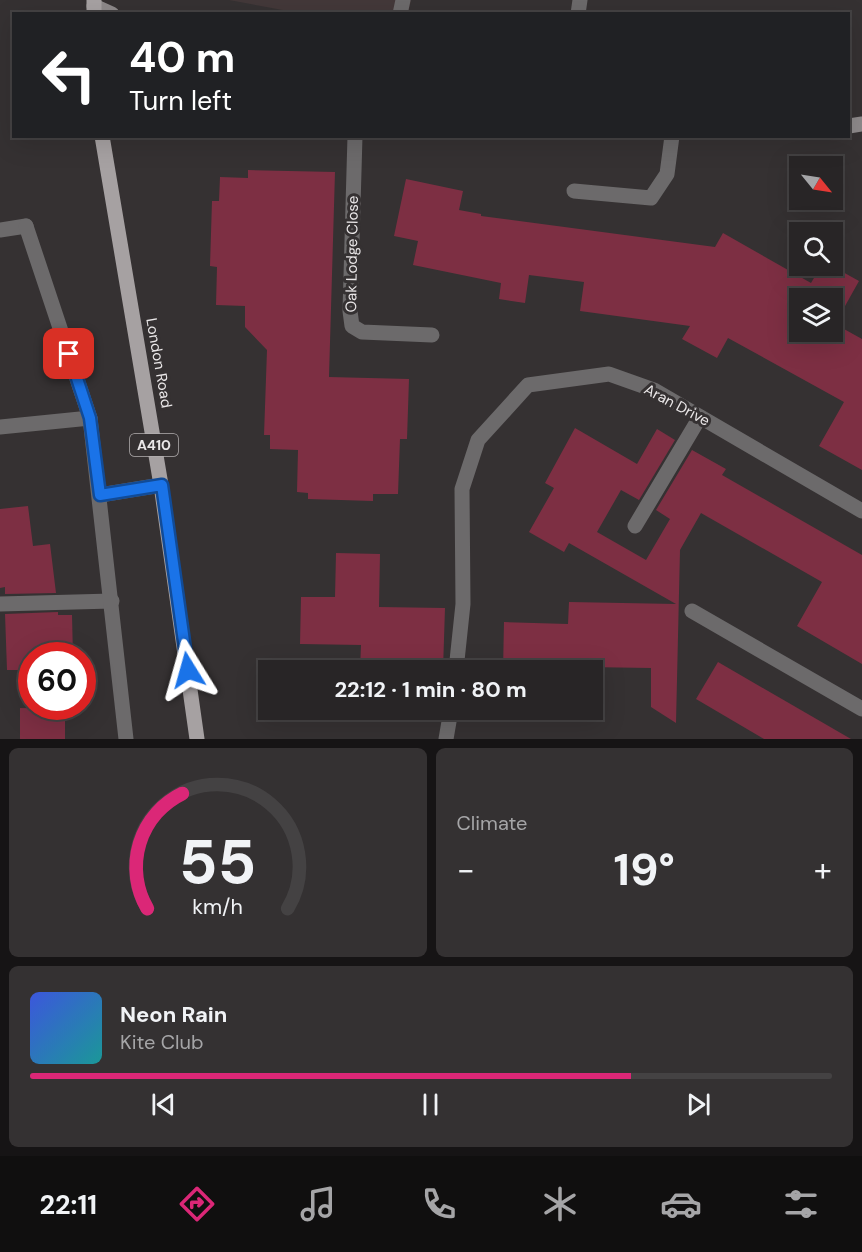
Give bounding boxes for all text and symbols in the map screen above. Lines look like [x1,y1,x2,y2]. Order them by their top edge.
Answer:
text: 40 m [129,30,235,85]
icon: left [30,36,108,114]
text: Turn left [129,83,232,118]
north arrow [789,156,843,210]
map controls [789,156,843,342]
street label: Oak Lodge Close [341,195,363,313]
button: search [789,222,843,276]
button: layers [789,288,843,342]
street label: London Road [141,316,177,410]
pin [43,328,94,379]
icon: arrive [52,337,85,370]
street label: Aran Drive [641,379,713,431]
road number: A410 [130,434,178,456]
position arrow [156,638,220,702]
speed limit sign: 60 [18,642,96,720]
text: 22:12 · 1 min · 80 m [334,675,527,704]
text: Climate [457,810,527,836]
text: 55 [179,821,257,902]
text: 19° [614,840,675,899]
text: − [457,848,475,891]
text: + [814,848,832,891]
text: km/h [192,894,243,922]
text: Neon Rain [120,1000,227,1029]
text: Kite Club [120,1029,204,1055]
icon: previous [147,1088,180,1121]
icon: pause [414,1088,447,1121]
icon: next [682,1088,715,1121]
icon: directions [176,1183,218,1225]
icon: music [297,1183,339,1225]
icon: phone [418,1183,460,1225]
icon: climate [539,1183,581,1225]
icon: car [660,1183,702,1225]
icon: filters [780,1183,822,1225]
text: 22:11 [39,1187,97,1222]

